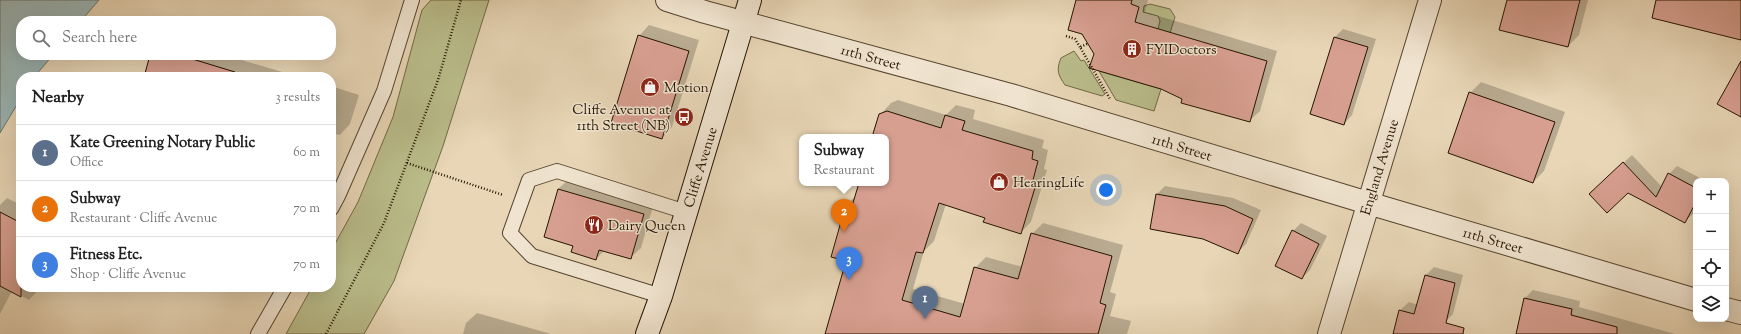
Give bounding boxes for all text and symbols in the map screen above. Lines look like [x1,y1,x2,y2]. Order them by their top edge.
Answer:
search box [16,16,336,60]
icon: search [30,27,52,49]
text: Search here [62,28,137,49]
building icon: FYIDoctors [1121,38,1143,60]
street label: 11th Street [838,41,903,77]
place label: FYIDoctors [1146,41,1217,61]
shop icon: Motion [639,76,661,98]
place label: Motion [664,79,709,99]
text: Nearby [32,86,84,110]
text: 3 results [275,89,320,107]
place label: Cliffe Avenue at 11th Street (NB) [572,101,670,137]
bus stop icon: Cliffe Avenue at 11th Street (NB) [673,106,695,128]
street label: England Avenue [1357,117,1405,218]
street label: Cliffe Avenue [680,125,724,211]
street label: 11th Street [1149,130,1214,168]
text: Kate Greening Notary Public [70,133,255,154]
popup [799,134,889,186]
text: Subway [814,141,864,162]
text: 1 [43,144,47,162]
text: 60 m [293,144,320,162]
text: Office [70,154,103,172]
text: Restaurant [814,162,874,180]
shop icon: HearingLife [988,171,1010,193]
place label: HearingLife [1013,174,1085,194]
map controls [1693,178,1729,322]
button: + [1693,178,1729,214]
your location [1096,180,1116,200]
text: Subway [70,189,121,210]
pin: 2 [831,199,857,232]
text: 2 [42,200,48,218]
text: 70 m [293,200,320,218]
text: Restaurant · Cliffe Avenue [70,210,217,228]
restaurant icon: Dairy Queen [583,214,605,236]
button: − [1693,214,1729,250]
place label: Dairy Queen [608,217,686,237]
street label: 11th Street [1460,224,1525,260]
text: Fitness Etc. [70,245,142,266]
pin: 3 [836,247,862,280]
button: locate [1693,250,1729,286]
text: 3 [42,256,48,274]
text: 70 m [293,256,320,274]
text: Shop · Cliffe Avenue [70,266,186,284]
pin: 1 [912,286,938,319]
button: layers [1693,286,1729,322]

